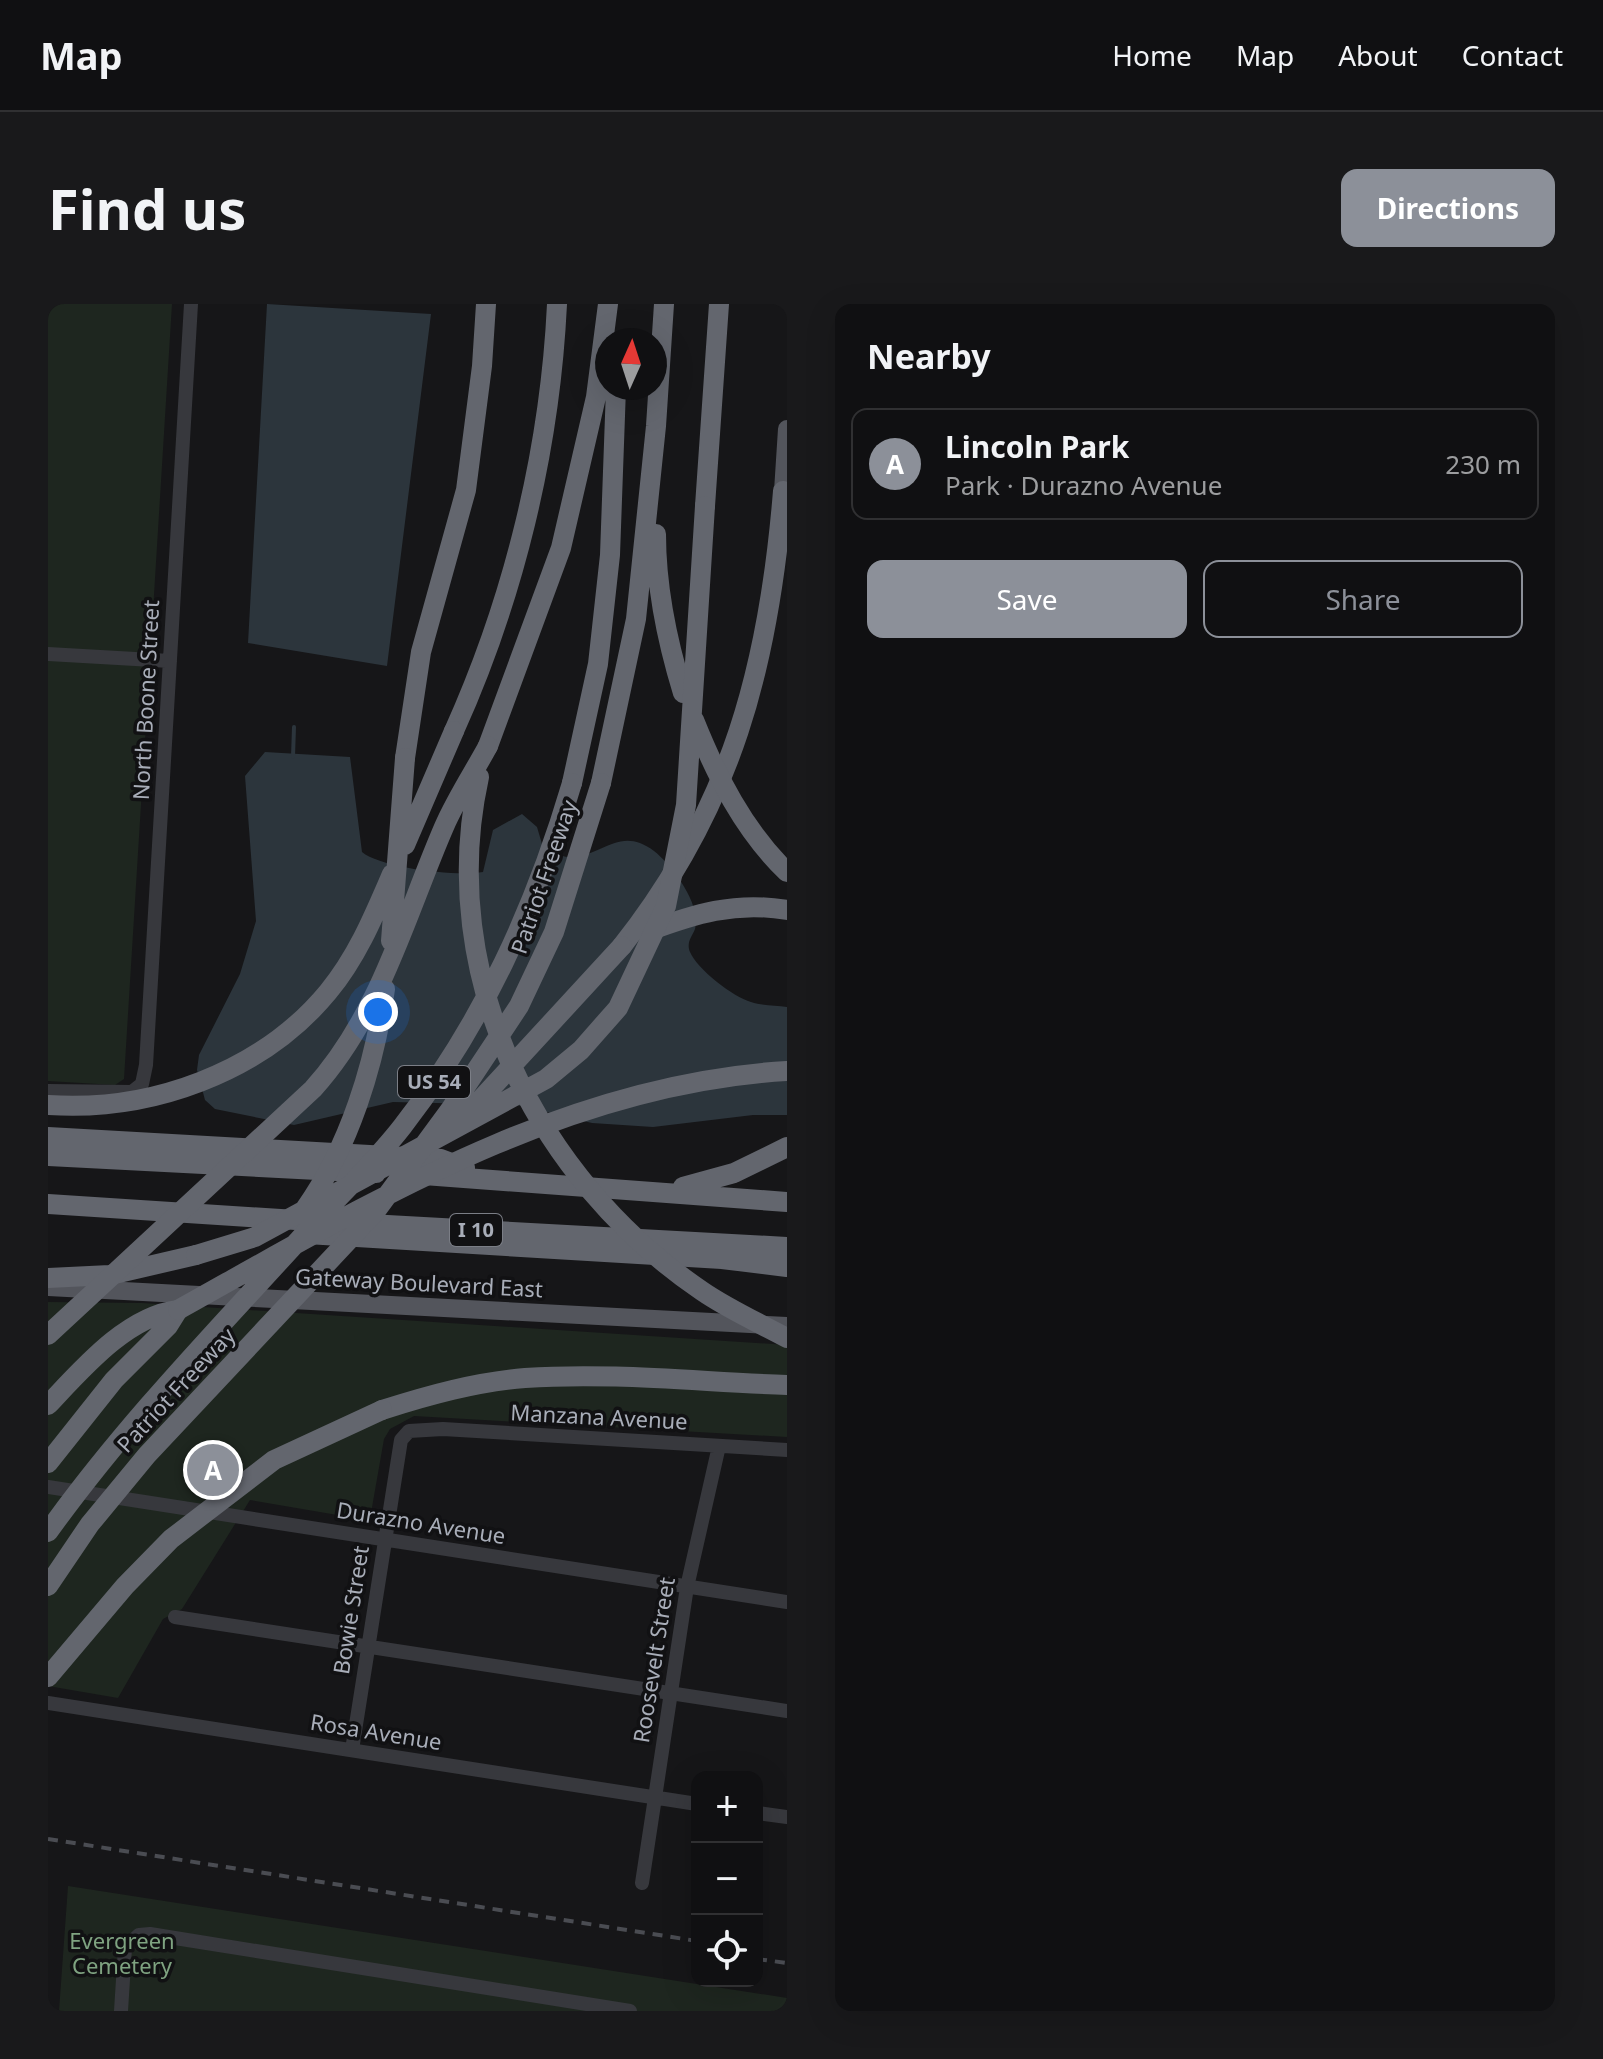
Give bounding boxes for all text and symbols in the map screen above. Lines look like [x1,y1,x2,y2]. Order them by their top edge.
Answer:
text: Map [40,29,123,81]
text: Home [1112,36,1192,74]
text: Map [1236,36,1294,74]
text: About [1338,36,1418,74]
text: Contact [1462,36,1563,74]
button: Directions [1341,169,1555,247]
text: Find us [48,170,246,246]
north arrow [595,328,667,400]
text: Nearby [867,333,991,379]
text: Lincoln Park [945,426,1129,467]
text: A [886,446,904,482]
text: 230 m [1445,446,1521,482]
text: Park · Durazno Avenue [945,467,1222,503]
button: Save [867,560,1187,638]
button: Share [1203,560,1523,638]
street label: North Boone Street [125,599,165,801]
street label: Patriot Freeway [503,795,584,957]
your location [358,992,398,1032]
road number: US 54 [398,1066,470,1098]
road number: I 10 [450,1214,502,1246]
street label: Gateway Boulevard East [294,1261,544,1303]
street label: Patriot Freeway [110,1320,242,1458]
street label: Manzana Avenue [510,1396,688,1436]
pin: A [187,1440,239,1500]
street label: Durazno Avenue [334,1494,508,1550]
street label: Bowie Street [325,1543,375,1676]
street label: Roosevelt Street [625,1575,681,1745]
street label: Rosa Avenue [308,1706,444,1756]
map controls [691,1771,763,1987]
button: + [691,1771,763,1843]
button: − [691,1843,763,1915]
button: locate [691,1915,763,1987]
park label: Evergreen Cemetery [69,1925,175,1980]

